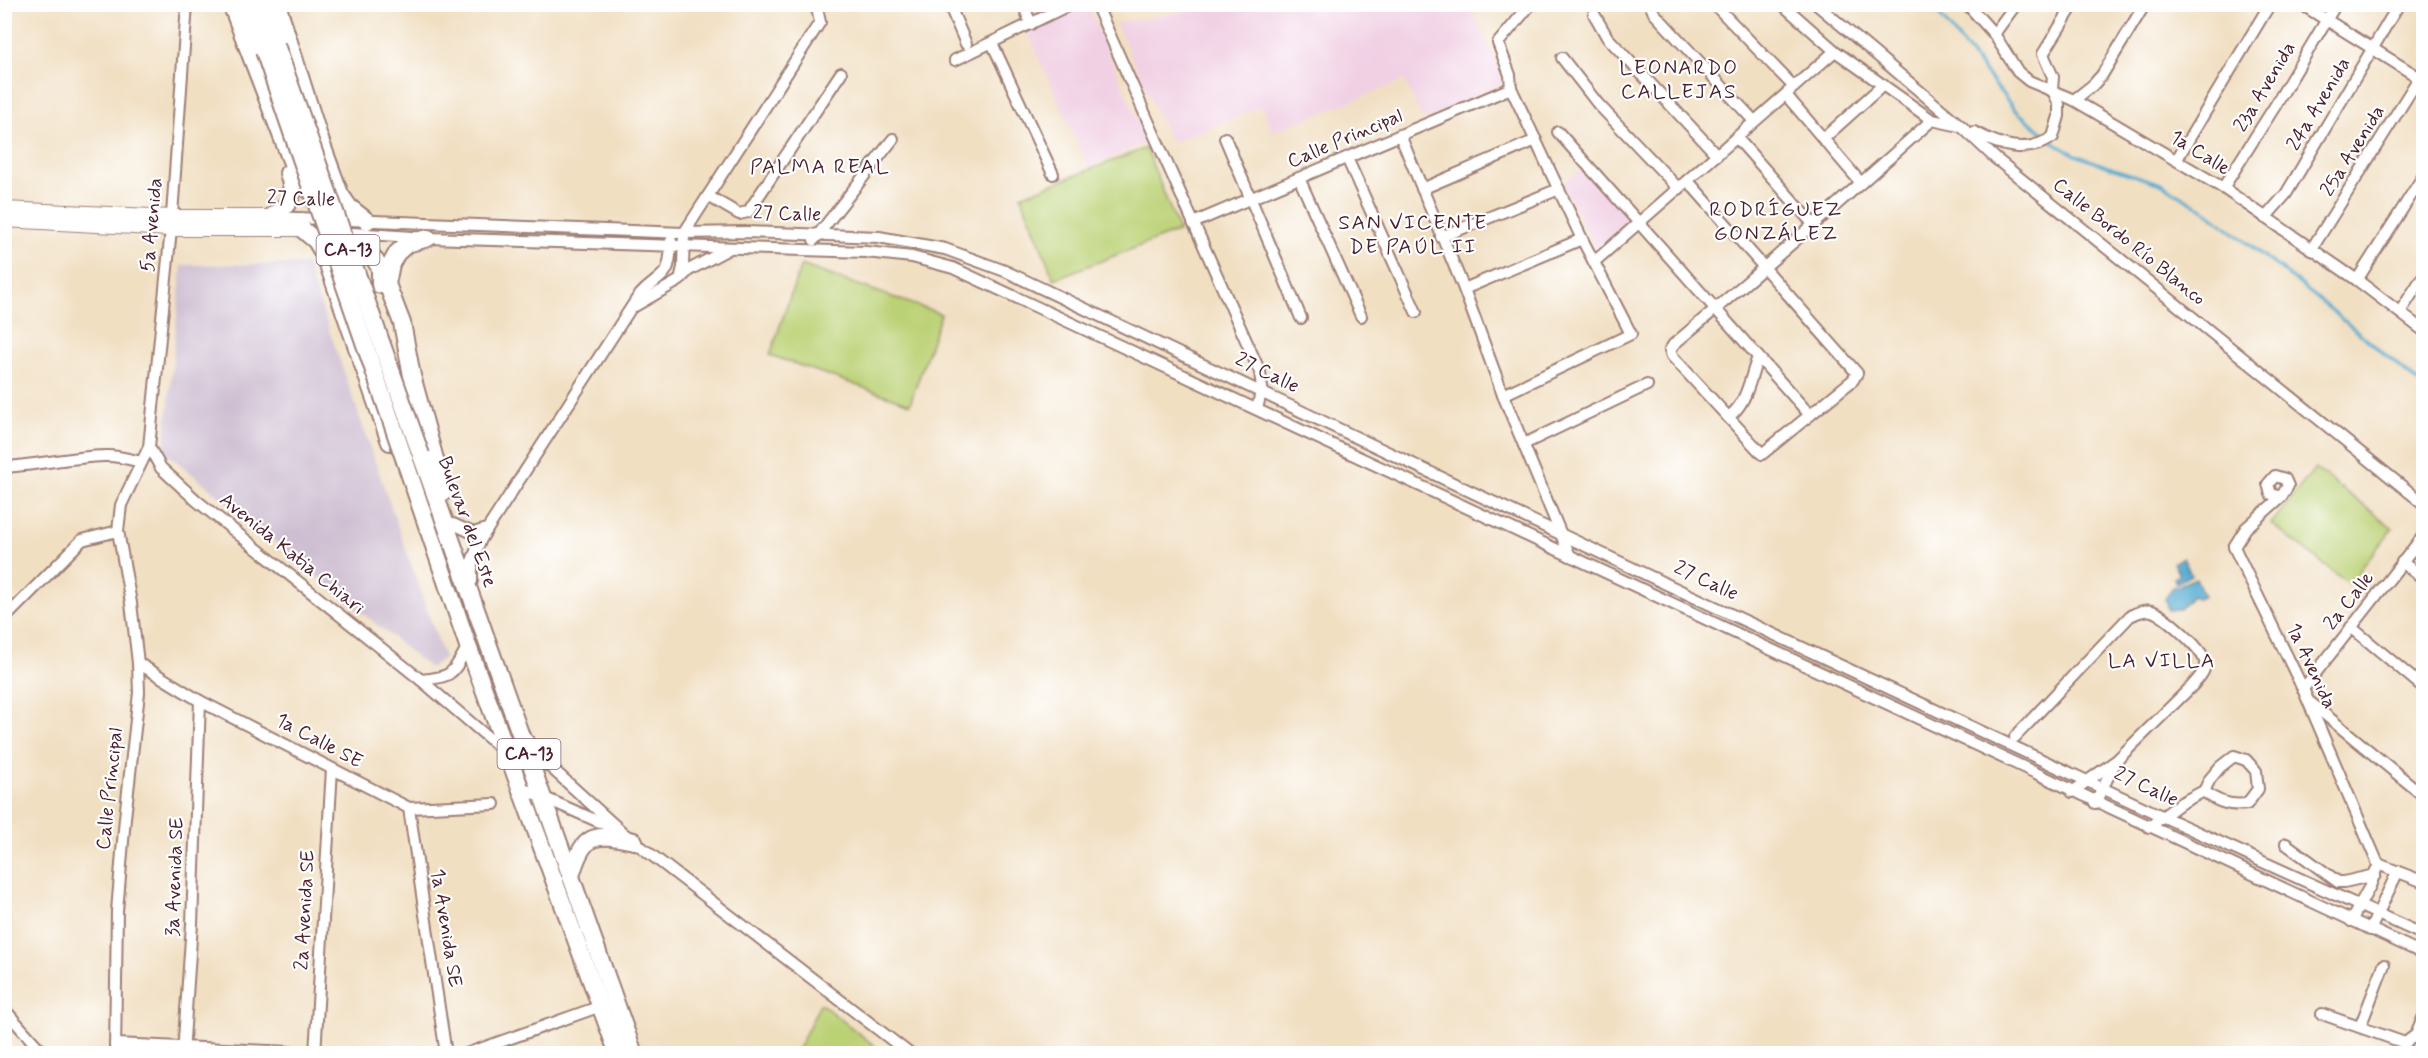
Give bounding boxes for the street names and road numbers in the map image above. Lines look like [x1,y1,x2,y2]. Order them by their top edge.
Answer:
street label: 23a Avenida [2227,37,2303,137]
street label: 24a Avenida [2281,52,2357,156]
street label: 25a Avenida [2314,100,2392,202]
street label: Calle Principal [1283,103,1407,175]
street label: 1a Calle [2164,124,2236,182]
street label: Calle Bordo Río Blanco [2047,172,2211,312]
street label: 5a Avenida [134,177,170,273]
street label: 27 Calle [266,184,336,214]
street label: 27 Calle [752,199,822,229]
road number: CA-13 [316,235,380,265]
street label: 27 Calle [1230,346,1304,400]
street label: Bulevar del Este [431,453,503,591]
street label: Avenida Katia Chiari [213,487,371,621]
street label: 27 Calle [1669,554,1743,608]
street label: 2a Calle [2317,566,2381,636]
street label: 1a Avenida [2279,619,2343,713]
street label: 1a Calle SE [271,707,367,775]
street label: Calle Principal [90,727,130,851]
road number: CA-13 [498,739,560,769]
street label: 27 Calle [2109,760,2183,814]
street label: 3a Avenida SE [159,817,191,937]
street label: 2a Avenida SE [288,849,322,971]
street label: 1a Avenida SE [423,867,469,989]

